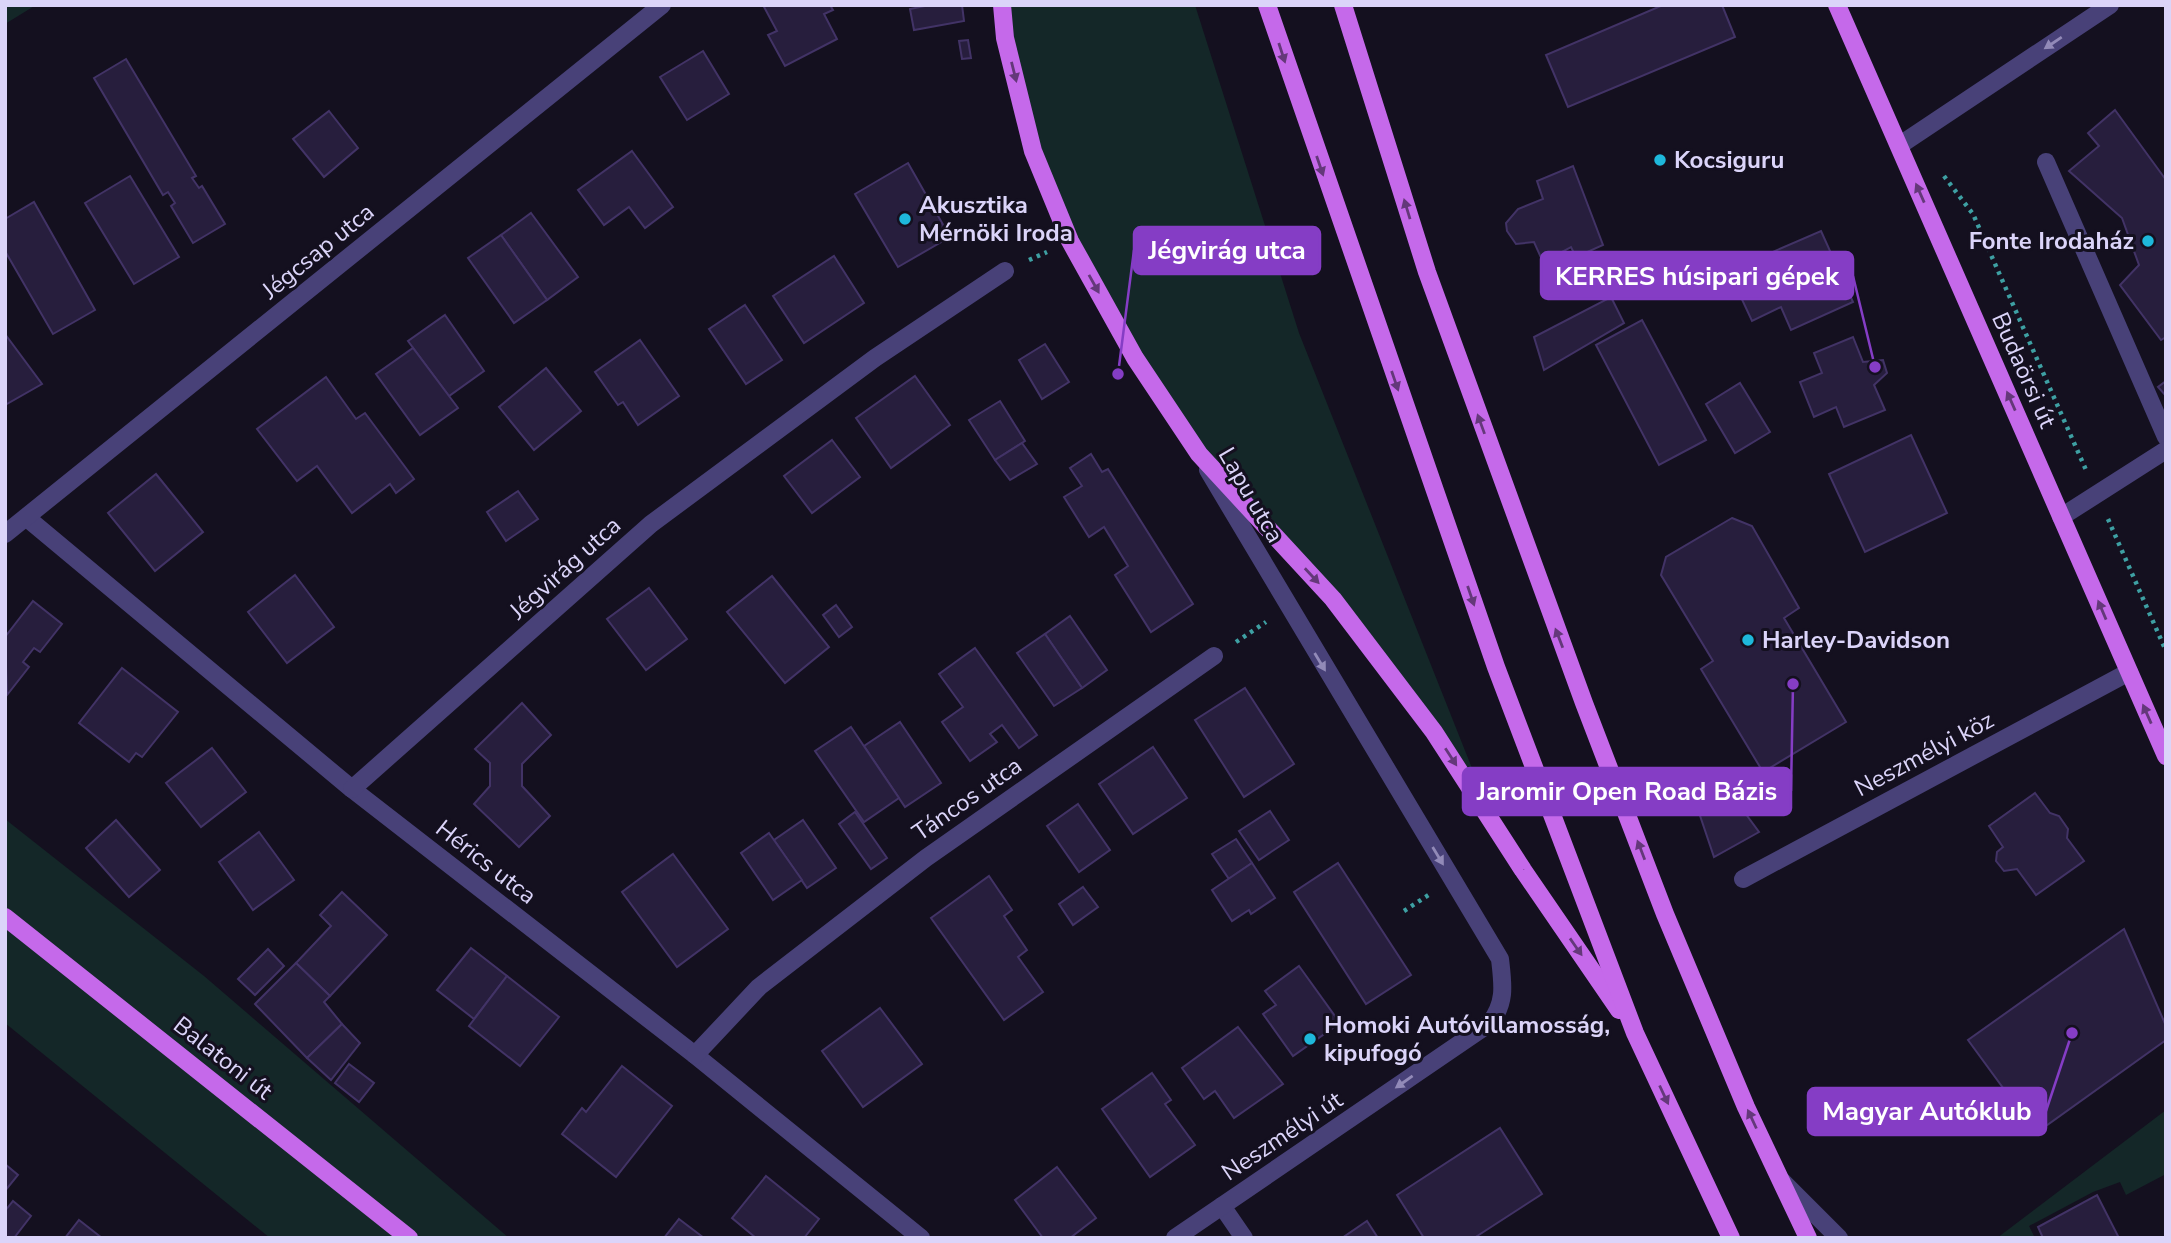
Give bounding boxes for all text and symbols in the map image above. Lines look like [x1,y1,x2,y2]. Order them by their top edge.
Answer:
one-way arrow [2044,36,2062,50]
one-way arrow [1277,43,1288,64]
one-way arrow [1009,61,1020,83]
place label: Kocsiguru [1674,144,1784,176]
marker: Kocsiguru [1652,152,1668,168]
one-way arrow [1315,156,1326,177]
one-way arrow [1914,182,1925,203]
place label: Akusztika Mérnöki Iroda [919,189,1073,249]
street label: Jégcsap utca [254,196,381,307]
one-way arrow [1402,198,1412,219]
marker: Akusztika Mérnöki Iroda [897,211,913,227]
place label: Fonte Irodaház [1969,225,2134,257]
callout: Jégvirág utca [1134,227,1320,274]
text: Jégvirág utca [1147,233,1306,268]
marker: Fonte Irodaház [2140,233,2156,249]
callout: KERRES húsipari gépek [1541,252,1853,299]
text: KERRES húsipari gépek [1555,259,1840,294]
one-way arrow [1088,274,1100,294]
street label: Budaörsi út [1984,307,2064,433]
one-way arrow [1390,370,1401,391]
one-way arrow [2005,391,2017,411]
one-way arrow [1475,414,1486,435]
street label: Lapu utca [1211,442,1291,548]
street label: Jégvirág utca [502,509,628,627]
one-way arrow [1304,567,1320,585]
one-way arrow [1466,585,1477,606]
one-way arrow [2096,599,2107,620]
place label: Harley-Davidson [1762,624,1950,656]
one-way arrow [1553,627,1564,648]
marker: Harley-Davidson [1740,632,1756,648]
one-way arrow [1314,652,1326,671]
street label: Neszmélyi köz [1849,704,1999,804]
one-way arrow [2141,704,2153,724]
one-way arrow [1444,747,1457,766]
street label: Táncos utca [906,750,1028,848]
callout: Jaromir Open Road Bázis [1463,768,1791,815]
text: Jaromir Open Road Bázis [1476,774,1777,809]
street label: Hérics utca [429,813,543,911]
one-way arrow [1635,840,1646,861]
one-way arrow [1431,847,1444,866]
one-way arrow [1569,938,1583,956]
street label: Balatoni út [167,1009,280,1107]
place label: Homoki Autóvillamosság, kipufogó [1324,1009,1610,1069]
marker: Homoki Autóvillamosság, kipufogó [1302,1031,1318,1047]
one-way arrow [1394,1075,1413,1088]
street label: Neszmélyi út [1215,1084,1349,1188]
one-way arrow [1658,1085,1670,1105]
callout: Magyar Autóklub [1808,1088,2046,1135]
text: Magyar Autóklub [1822,1094,2032,1129]
one-way arrow [1746,1109,1758,1129]

